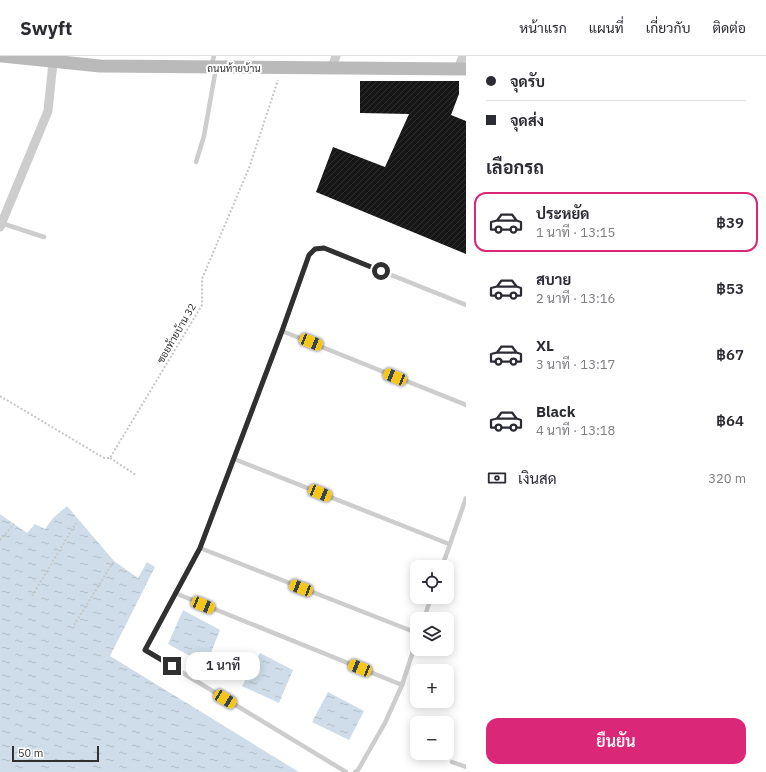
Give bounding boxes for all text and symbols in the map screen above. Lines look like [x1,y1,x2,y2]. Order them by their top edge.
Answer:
text: Swyft [20,16,72,40]
text: หน้าแรก [519,19,567,37]
text: แผนที่ [589,19,624,37]
text: เกี่ยวกับ [646,19,690,37]
text: ติดต่อ [712,19,746,37]
street label: ถนนท้ายบ้าน [207,62,261,75]
text: จุดรับ [510,72,545,91]
text: จุดส่ง [510,111,544,130]
text: เลือกรถ [486,156,544,179]
icon: car [488,204,524,240]
text: ประหยัด [536,204,589,223]
text: ฿39 [716,213,744,232]
text: 1 นาที · 13:15 [536,224,615,241]
route start [372,262,390,280]
icon: car [488,270,524,306]
text: สบาย [536,270,571,289]
text: ฿53 [716,279,744,298]
text: 2 นาที · 13:16 [536,290,615,307]
street label: ซอยท้ายบ้าน 32 [154,301,199,365]
car [298,332,324,352]
icon: car [488,336,524,372]
text: XL [536,336,554,355]
text: ฿67 [716,345,744,364]
text: 3 นาที · 13:17 [536,356,615,373]
car [382,367,408,387]
icon: car [488,402,524,438]
text: Black [536,402,576,421]
text: ฿64 [716,411,744,430]
text: 4 นาที · 13:18 [536,422,615,439]
icon: cash [486,467,508,489]
text: เงินสด [518,469,557,488]
text: 320 m [708,470,746,487]
car [307,483,333,503]
map controls [410,560,454,760]
button: locate [410,560,454,604]
car [288,578,314,598]
car [190,595,216,615]
button: layers [410,612,454,656]
callout: 1 นาที [186,652,260,680]
route end [163,657,181,675]
text: 1 นาที [206,657,240,674]
car [347,658,373,678]
button: + [410,664,454,708]
car [212,688,238,710]
button: − [410,716,454,760]
button: ยืนยัน [486,718,746,764]
scale bar [12,744,99,763]
text: 50 m [18,746,43,760]

